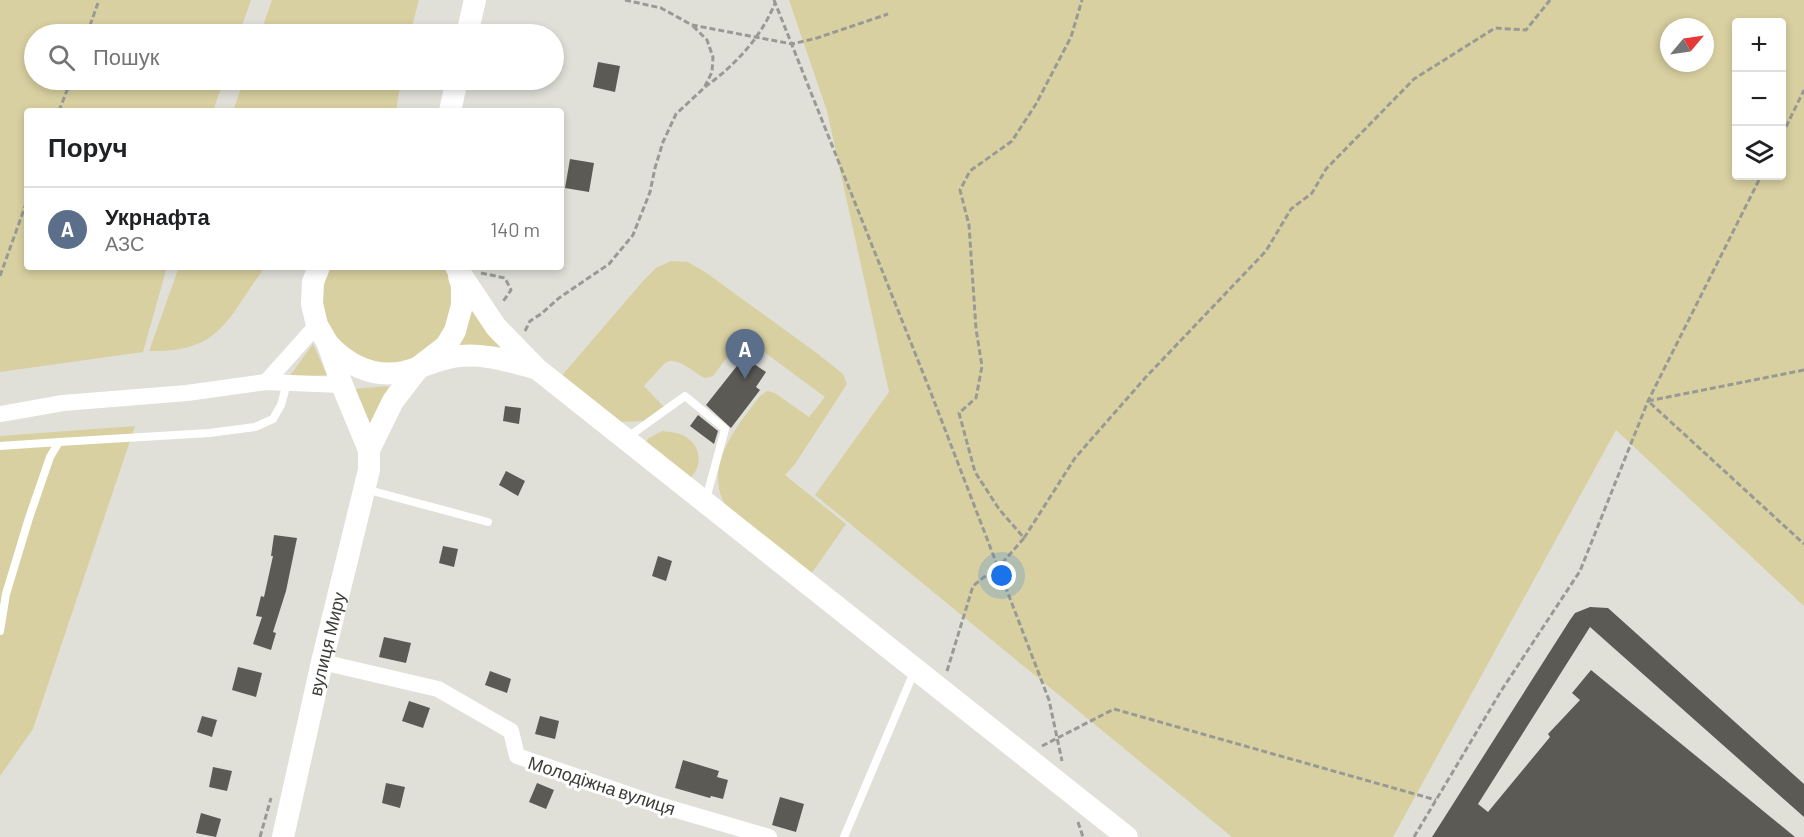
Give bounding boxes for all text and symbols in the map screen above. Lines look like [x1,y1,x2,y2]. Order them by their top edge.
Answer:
north arrow [1660,18,1714,72]
map controls [1732,18,1786,180]
button: + [1732,18,1786,72]
search box [24,24,564,90]
icon: search [45,41,78,74]
text: Пошук [93,43,159,69]
button: − [1732,72,1786,126]
button: layers [1732,126,1786,180]
text: Поруч [48,131,128,162]
text: Укрнафта [105,203,210,229]
text: A [61,217,74,241]
text: 140 m [490,217,540,241]
text: АЗС [105,231,144,255]
pin: A [726,330,764,379]
your location [987,561,1016,590]
street label: вулиця Миру [304,590,350,698]
street label: Молодіжна вулиця [526,751,678,819]

